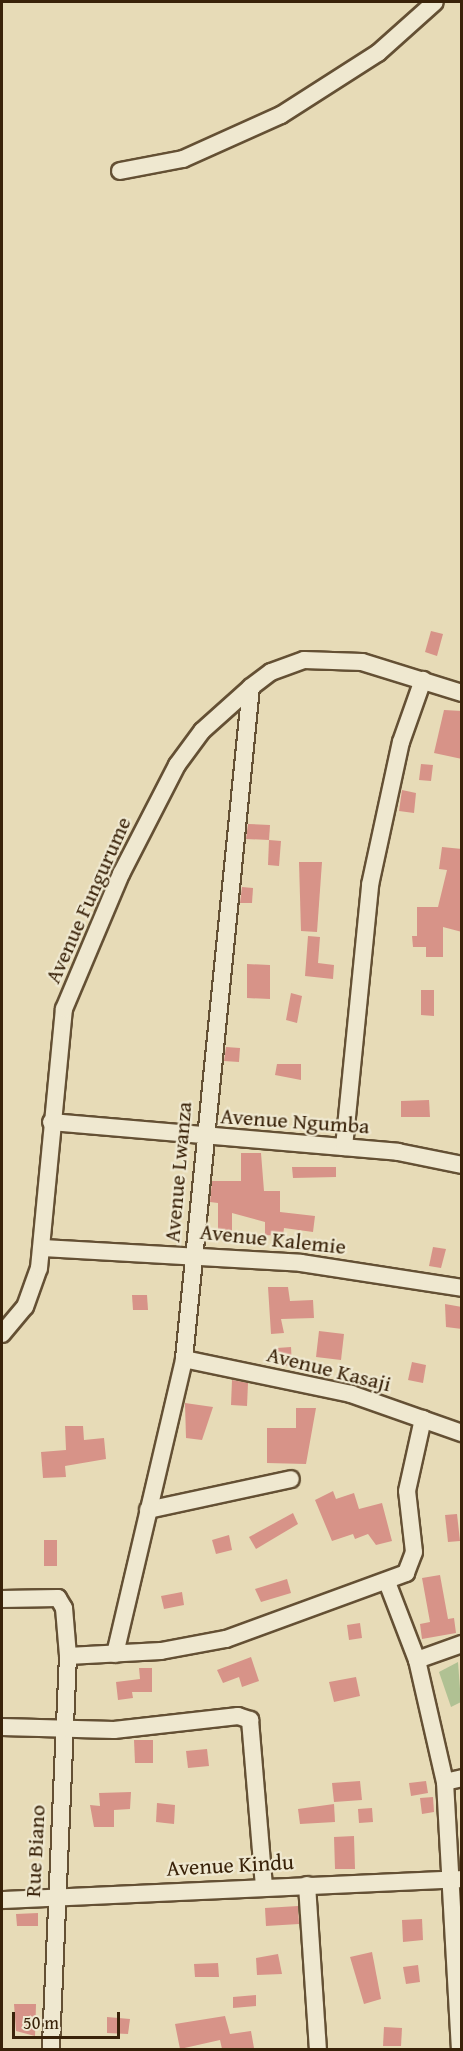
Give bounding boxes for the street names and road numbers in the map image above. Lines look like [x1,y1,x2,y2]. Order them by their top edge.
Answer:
street label: Avenue Fungurume [39,813,137,987]
street label: Avenue Lwanza [159,1101,197,1243]
street label: Avenue Ngumba [220,1103,370,1139]
street label: Avenue Kalemie [199,1218,347,1260]
street label: Avenue Kasaji [264,1341,394,1397]
street label: Rue Biano [19,1804,51,1898]
street label: Avenue Kindu [166,1848,294,1882]

